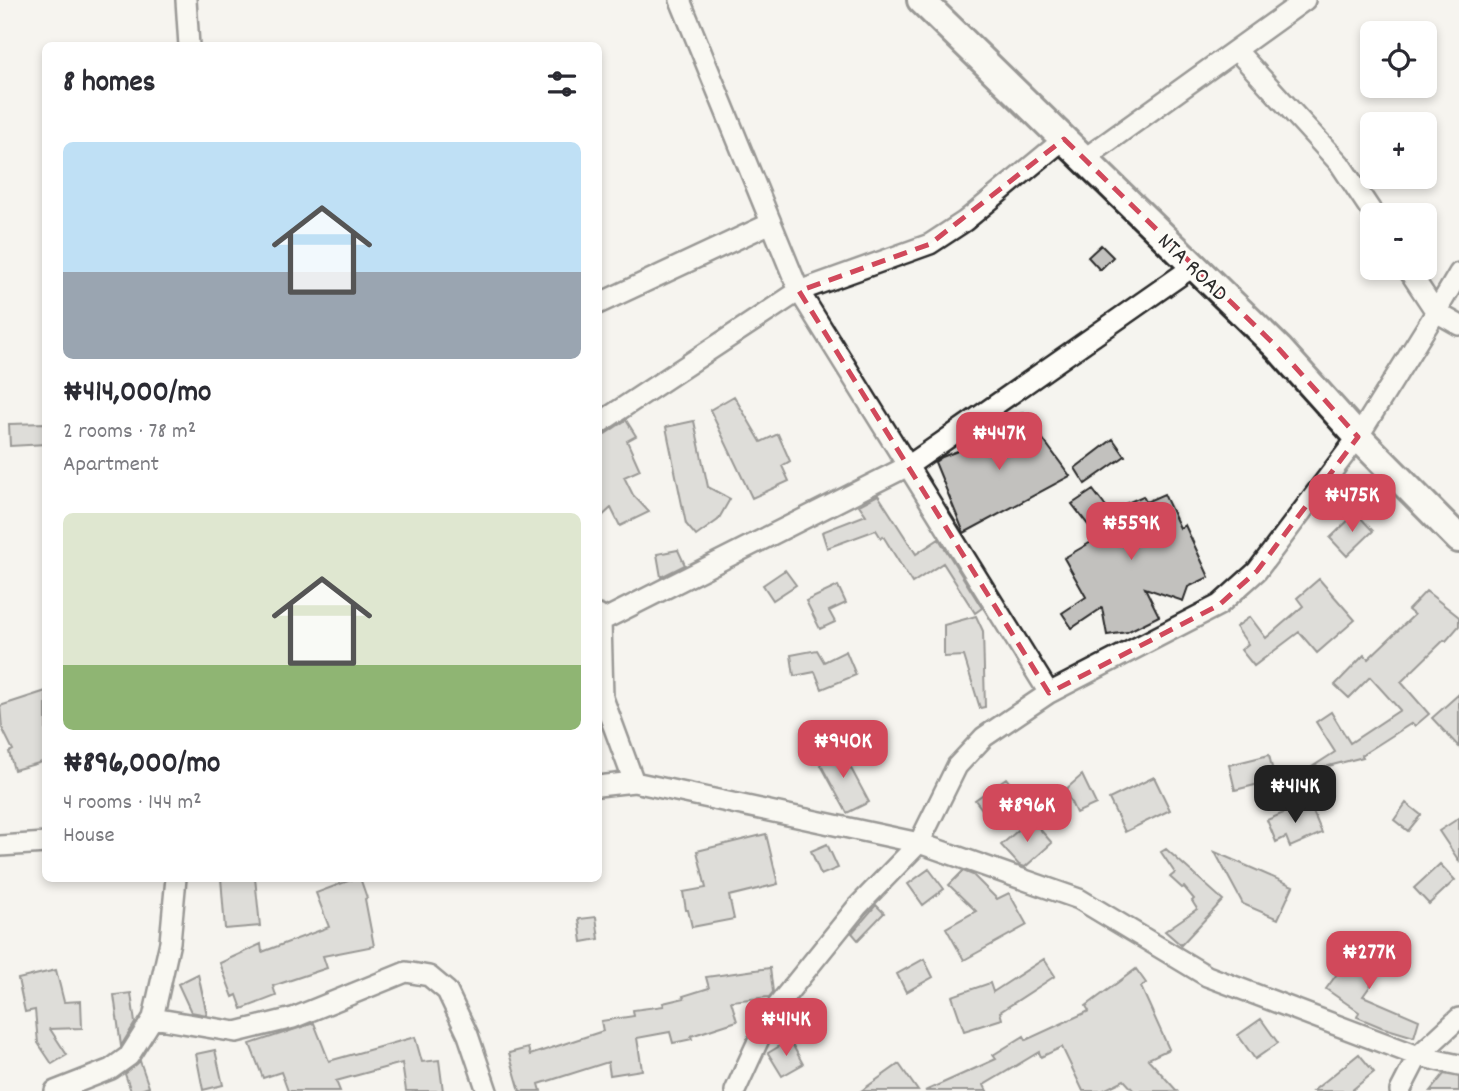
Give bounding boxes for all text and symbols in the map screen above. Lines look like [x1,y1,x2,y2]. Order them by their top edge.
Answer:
map controls [1360,21,1437,280]
button: locate [1360,21,1437,98]
text: 8 homes [63,63,155,106]
icon: filters [543,65,581,103]
button: + [1360,112,1437,189]
icon: home [259,187,385,313]
button: − [1360,203,1437,280]
street label: NTA ROAD [1149,226,1234,311]
text: ₦414,000/mo [63,373,211,416]
pin: ₦447K [950,412,1048,472]
text: 2 rooms · 78 m² [63,416,196,449]
text: ₦447K [972,418,1026,451]
text: Apartment [63,449,159,482]
pin: ₦475K [1303,475,1401,534]
text: ₦475K [1325,480,1379,513]
pin: ₦559K [1082,503,1180,562]
text: ₦559K [1102,508,1160,541]
icon: home [259,558,385,684]
pin: ₦940K [794,720,892,780]
text: ₦940K [814,726,872,759]
text: ₦896,000/mo [63,744,220,787]
pin: ₦414K [1246,766,1344,825]
text: ₦414K [1270,771,1320,804]
pin: ₦896K [978,784,1076,844]
text: 4 rooms · 144 m² [63,787,202,820]
text: ₦896K [999,790,1055,823]
text: House [63,820,115,853]
pin: ₦277K [1320,932,1418,991]
text: ₦277K [1342,937,1396,970]
pin: ₦414K [737,998,835,1058]
text: ₦414K [761,1004,811,1037]

